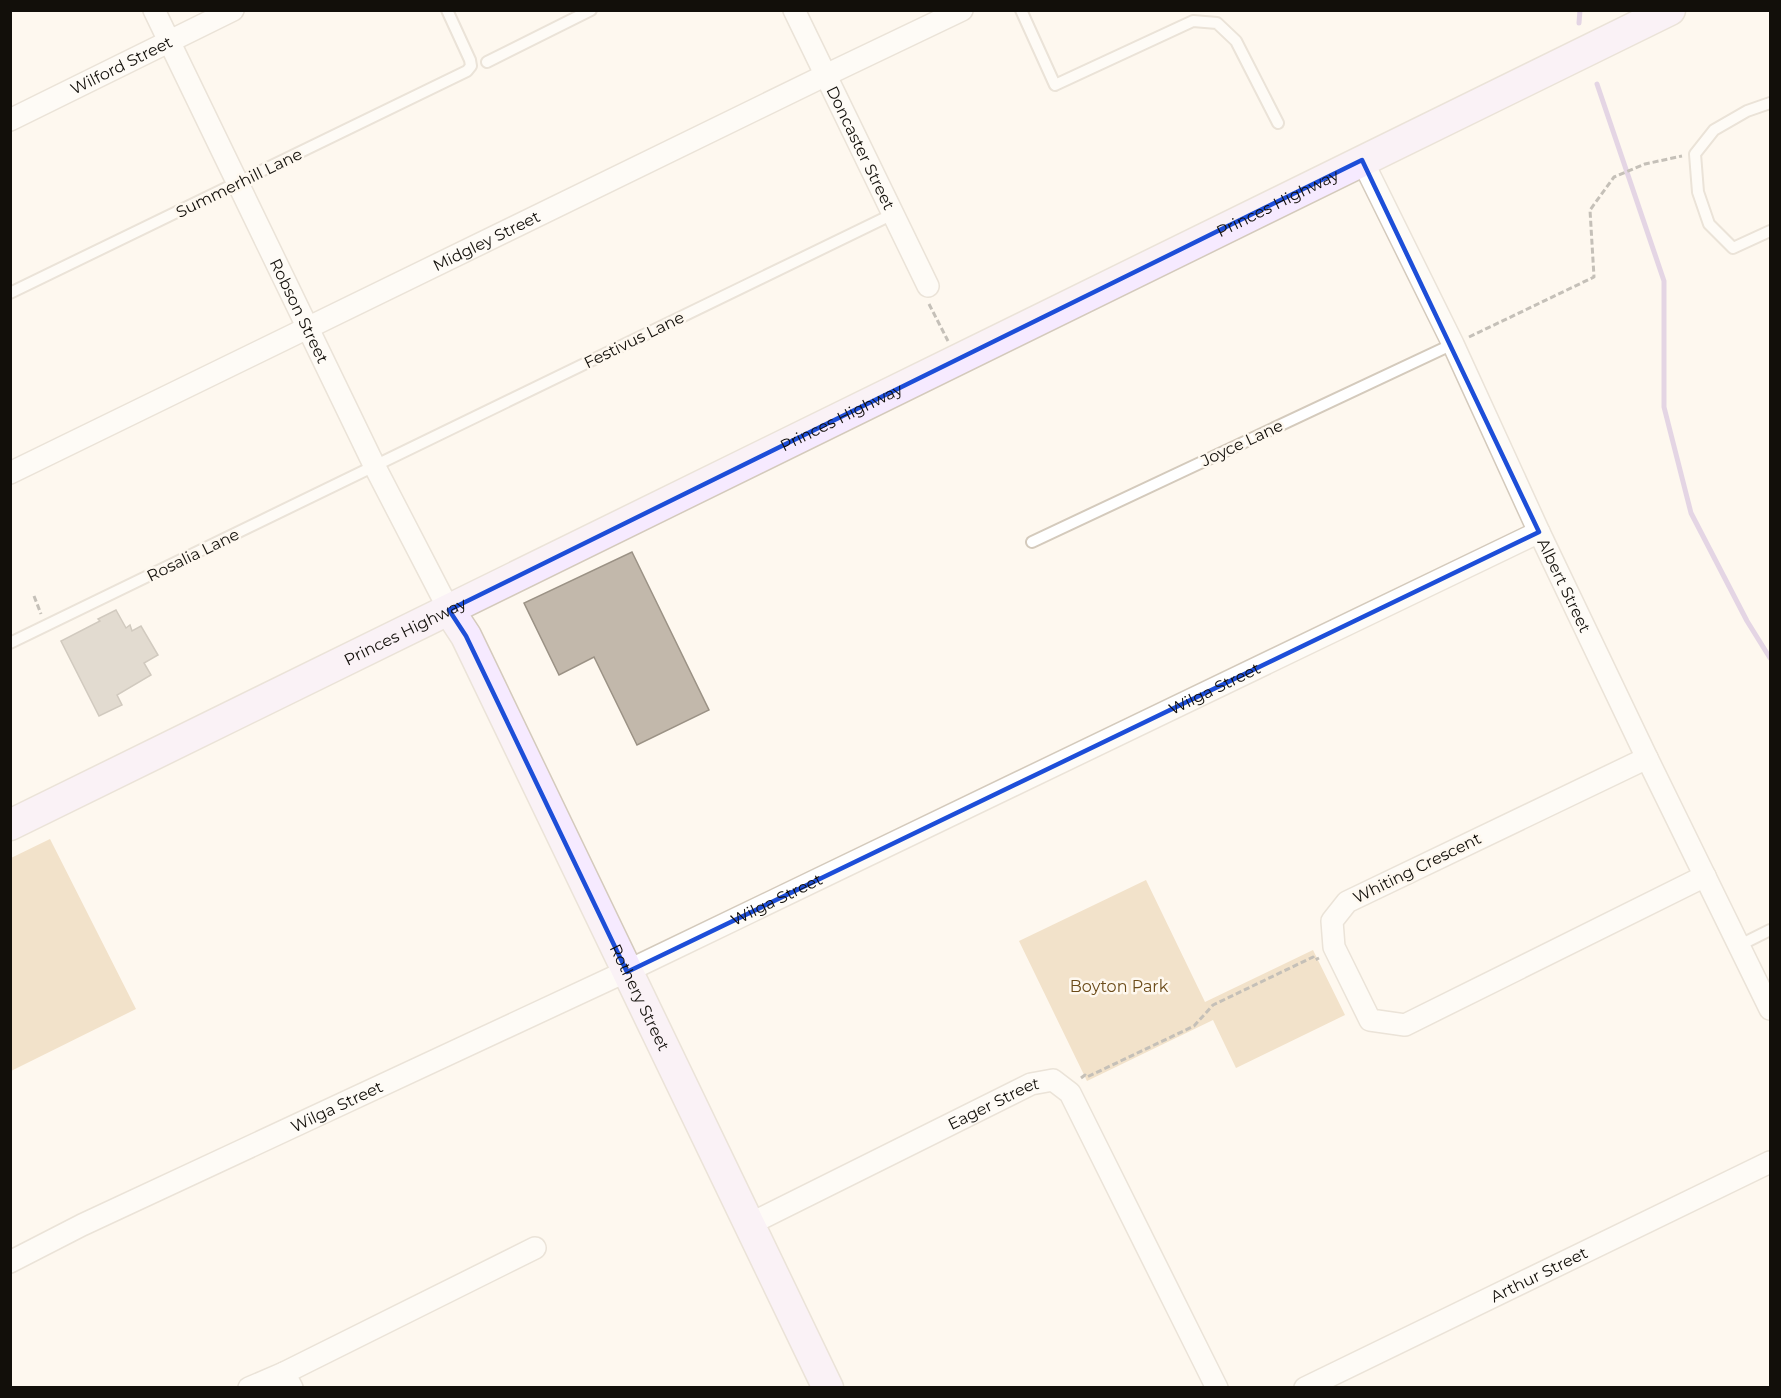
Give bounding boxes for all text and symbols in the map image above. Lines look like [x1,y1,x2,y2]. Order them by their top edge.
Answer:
street label: Wilford Street [67,32,176,98]
street label: Doncaster Street [823,83,899,213]
street label: Summerhill Lane [173,144,305,222]
street label: Princes Highway [1213,165,1342,241]
street label: Midgley Street [430,206,543,275]
street label: Robson Street [266,255,333,366]
street label: Festivus Lane [581,308,687,372]
street label: Princes Highway [777,379,906,455]
street label: Joyce Lane [1197,416,1286,471]
street label: Rosalia Lane [144,524,242,586]
street label: Albert Street [1534,535,1595,636]
street label: Princes Highway [341,593,469,669]
street label: Wilga Street [1166,658,1264,718]
street label: Whiting Crescent [1350,829,1485,907]
street label: Wilga Street [728,869,826,929]
street label: Rothery Street [606,941,674,1054]
park label: Boyton Park [1070,977,1169,996]
street label: Eager Street [945,1073,1041,1133]
street label: Wilga Street [288,1077,386,1136]
street label: Arthur Street [1487,1243,1591,1306]

